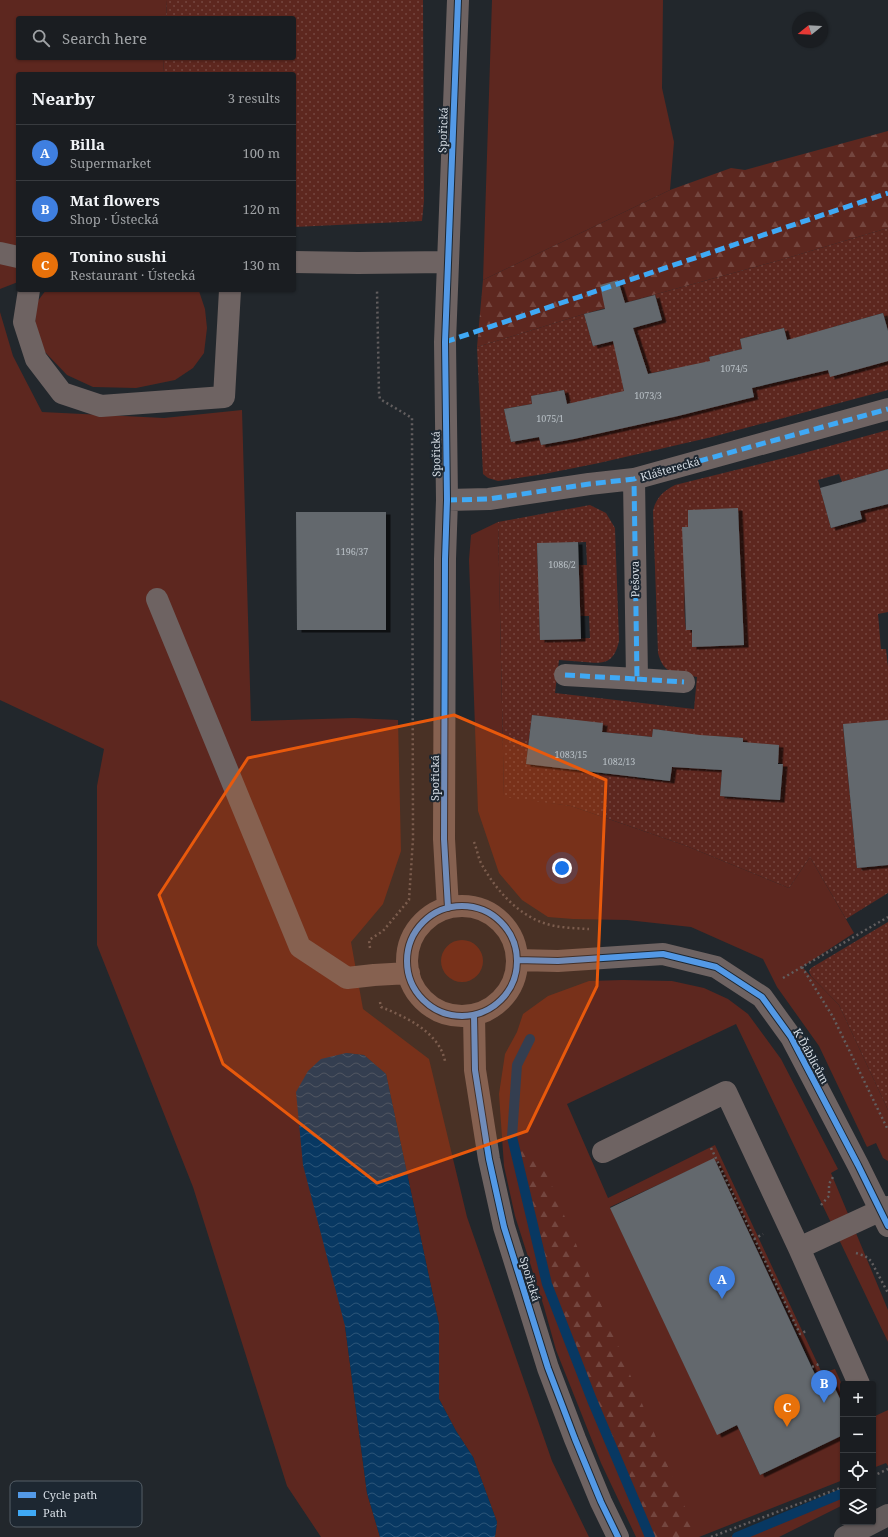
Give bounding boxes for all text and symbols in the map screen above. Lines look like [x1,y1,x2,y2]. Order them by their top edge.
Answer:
north arrow [792,12,828,48]
search box [16,16,296,60]
icon: search [30,27,52,49]
text: Search here [62,28,147,48]
text: Nearby [32,87,95,110]
text: 3 results [228,89,280,107]
street label: Spořická [434,107,451,153]
text: Billa [70,134,105,154]
text: A [40,144,50,162]
text: 100 m [243,144,280,162]
text: Supermarket [70,154,151,172]
text: Mat flowers [70,190,160,210]
text: B [41,200,49,218]
text: 120 m [243,200,280,218]
text: Shop · Ústecká [70,210,159,228]
text: Tonino sushi [70,246,167,266]
text: C [41,256,49,274]
text: 130 m [243,256,280,274]
text: Restaurant · Ústecká [70,266,196,284]
house number: 1074/5 [720,362,748,375]
house number: 1073/3 [634,389,662,402]
house number: 1075/1 [536,412,564,425]
street label: Spořická [428,431,443,477]
street label: Klášterecká [638,453,701,484]
house number: 1196/37 [336,545,368,558]
house number: 1086/2 [548,558,576,571]
street label: Pešova [627,561,642,597]
house number: 1083/15 [555,748,587,761]
street label: Spořická [427,755,442,801]
house number: 1082/13 [603,755,635,768]
your location [552,858,572,878]
street label: K Ďáblicům [790,1025,833,1087]
street label: Spořická [517,1255,544,1303]
pin: A [709,1266,735,1299]
pin: B [811,1370,837,1403]
map controls [840,1381,876,1525]
button: + [840,1381,876,1417]
pin: C [774,1394,800,1427]
button: − [840,1417,876,1453]
button: locate [840,1453,876,1489]
legend [10,1481,142,1527]
text: Cycle path [43,1487,97,1502]
button: layers [840,1489,876,1525]
text: Path [43,1505,67,1520]

